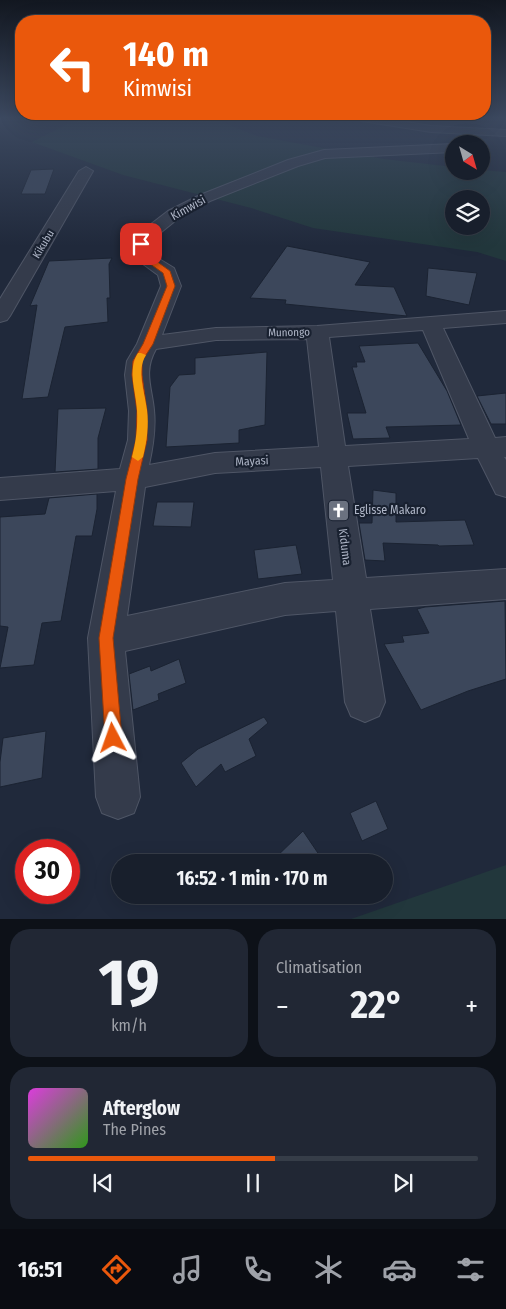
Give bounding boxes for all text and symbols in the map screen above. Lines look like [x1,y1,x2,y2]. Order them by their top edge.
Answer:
text: 140 m [123,33,209,75]
icon: left [40,35,105,100]
text: Kimwisi [123,75,192,102]
north arrow [445,135,490,180]
map controls [445,135,490,235]
button: layers [445,190,490,235]
street label: Kimwisi [168,193,208,223]
pin [120,223,162,265]
street label: Kikubu [30,228,57,261]
icon: arrive [127,230,155,258]
street label: Munongo [268,326,310,339]
street label: Mayasi [235,453,269,469]
church icon: Eglisse Makaro [326,498,350,522]
place label: Eglisse Makaro [354,503,426,517]
street label: Kiduma [336,528,354,566]
position arrow [86,711,138,763]
speed limit sign: 30 [15,839,80,904]
text: 16:52 · 1 min · 170 m [176,867,328,890]
text: 19 [98,944,160,1022]
text: Climatisation [276,958,362,977]
text: 22° [350,982,403,1028]
text: − [276,990,289,1023]
text: + [465,990,478,1023]
text: km/h [111,1016,147,1035]
text: Afterglow [103,1097,180,1120]
text: The Pines [103,1120,166,1139]
icon: previous [89,1169,117,1197]
icon: pause [239,1169,267,1197]
icon: next [389,1169,417,1197]
icon: directions [99,1252,134,1287]
icon: music [170,1252,205,1287]
icon: phone [240,1252,275,1287]
icon: climate [311,1252,346,1287]
icon: car [382,1252,417,1287]
icon: filters [453,1252,488,1287]
text: 16:51 [18,1256,63,1283]

